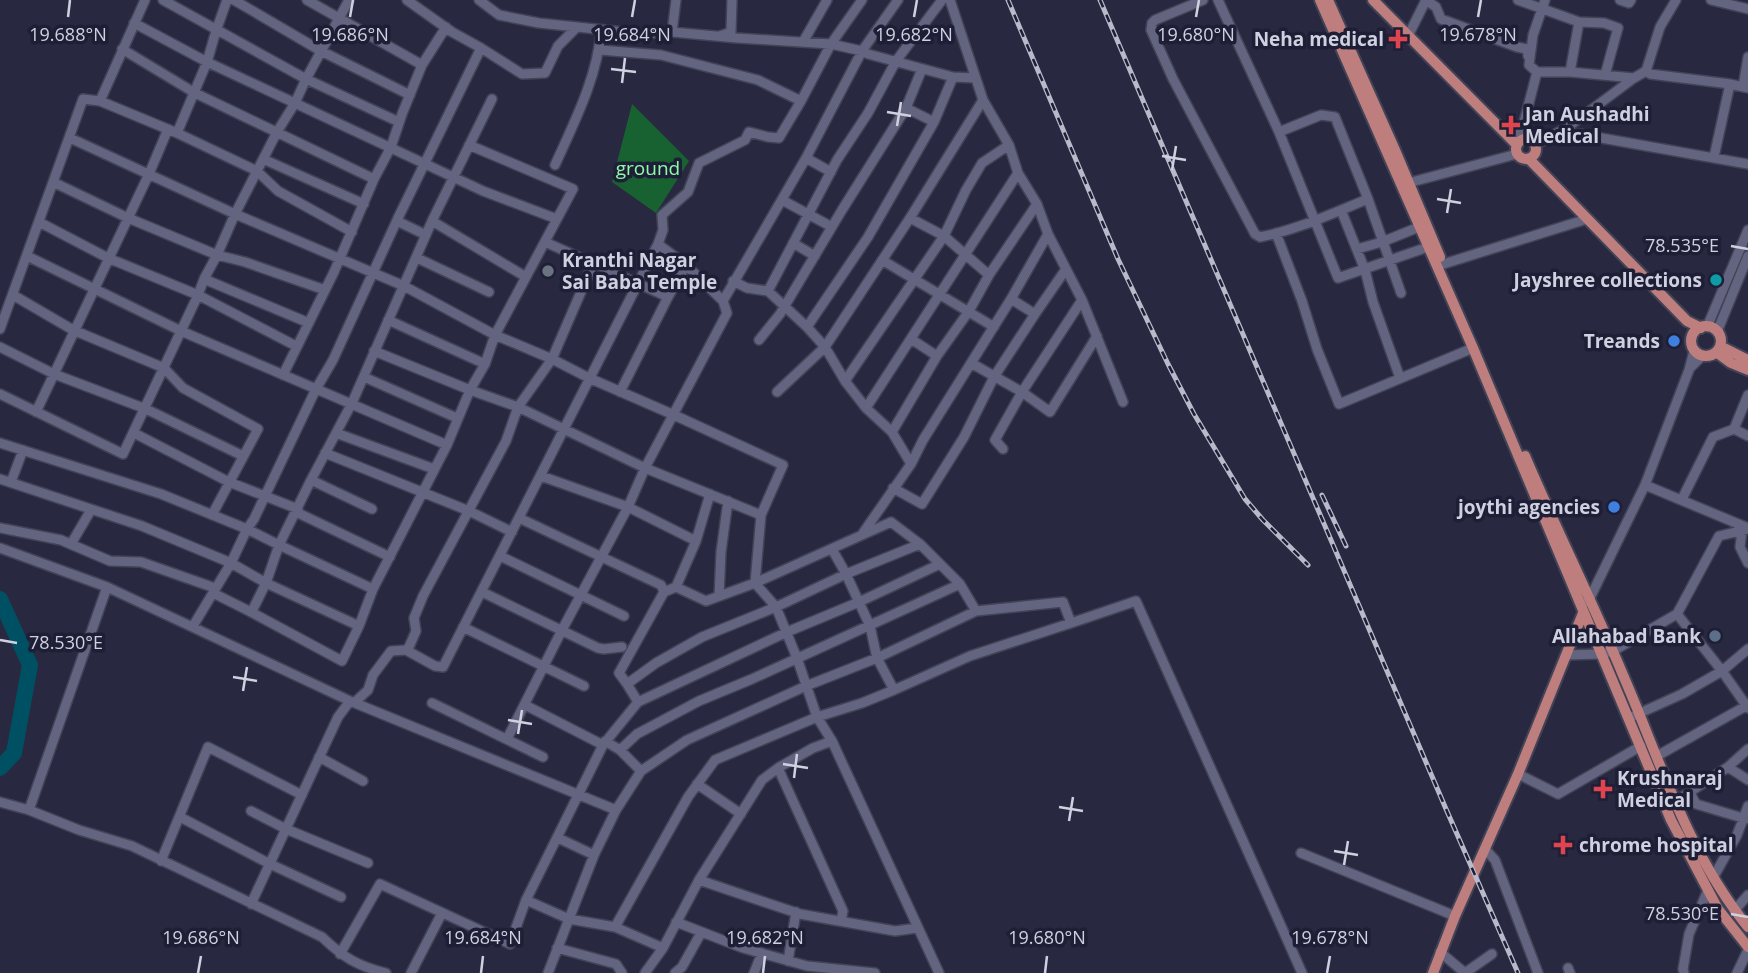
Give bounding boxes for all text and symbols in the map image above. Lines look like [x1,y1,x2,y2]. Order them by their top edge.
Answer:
text: 19.688°N [29,22,107,46]
text: 19.686°N [311,22,389,46]
text: 19.684°N [593,22,671,46]
text: 19.682°N [875,22,953,46]
text: 19.680°N [1157,22,1235,46]
text: 19.678°N [1439,22,1517,46]
place label: Neha medical [1254,26,1384,52]
marker: Neha medical [1390,31,1406,47]
place label: Jan Aushadhi Medical [1523,101,1650,149]
marker: Jan Aushadhi Medical [1503,117,1519,133]
park label: ground [616,155,680,181]
text: 78.535°E [1645,233,1719,257]
place label: Kranthi Nagar Sai Baba Temple [562,247,717,295]
marker: Kranthi Nagar Sai Baba Temple [540,263,556,279]
place label: Jayshree collections [1512,267,1702,293]
marker: Jayshree collections [1708,272,1724,288]
place label: Treands [1584,328,1660,354]
marker: Treands [1666,333,1682,349]
place label: joythi agencies [1456,494,1600,520]
marker: joythi agencies [1606,499,1622,515]
place label: Allahabad Bank [1552,623,1701,649]
marker: Allahabad Bank [1707,628,1723,644]
text: 78.530°E [29,630,103,654]
place label: Krushnaraj Medical [1617,765,1723,813]
marker: Krushnaraj Medical [1595,781,1611,797]
place label: chrome hospital [1579,832,1734,858]
marker: chrome hospital [1553,835,1573,855]
text: 78.530°E [1645,901,1719,925]
text: 19.686°N [162,925,240,949]
text: 19.684°N [444,925,522,949]
text: 19.682°N [726,925,804,949]
text: 19.680°N [1008,925,1086,949]
text: 19.678°N [1291,925,1369,949]

